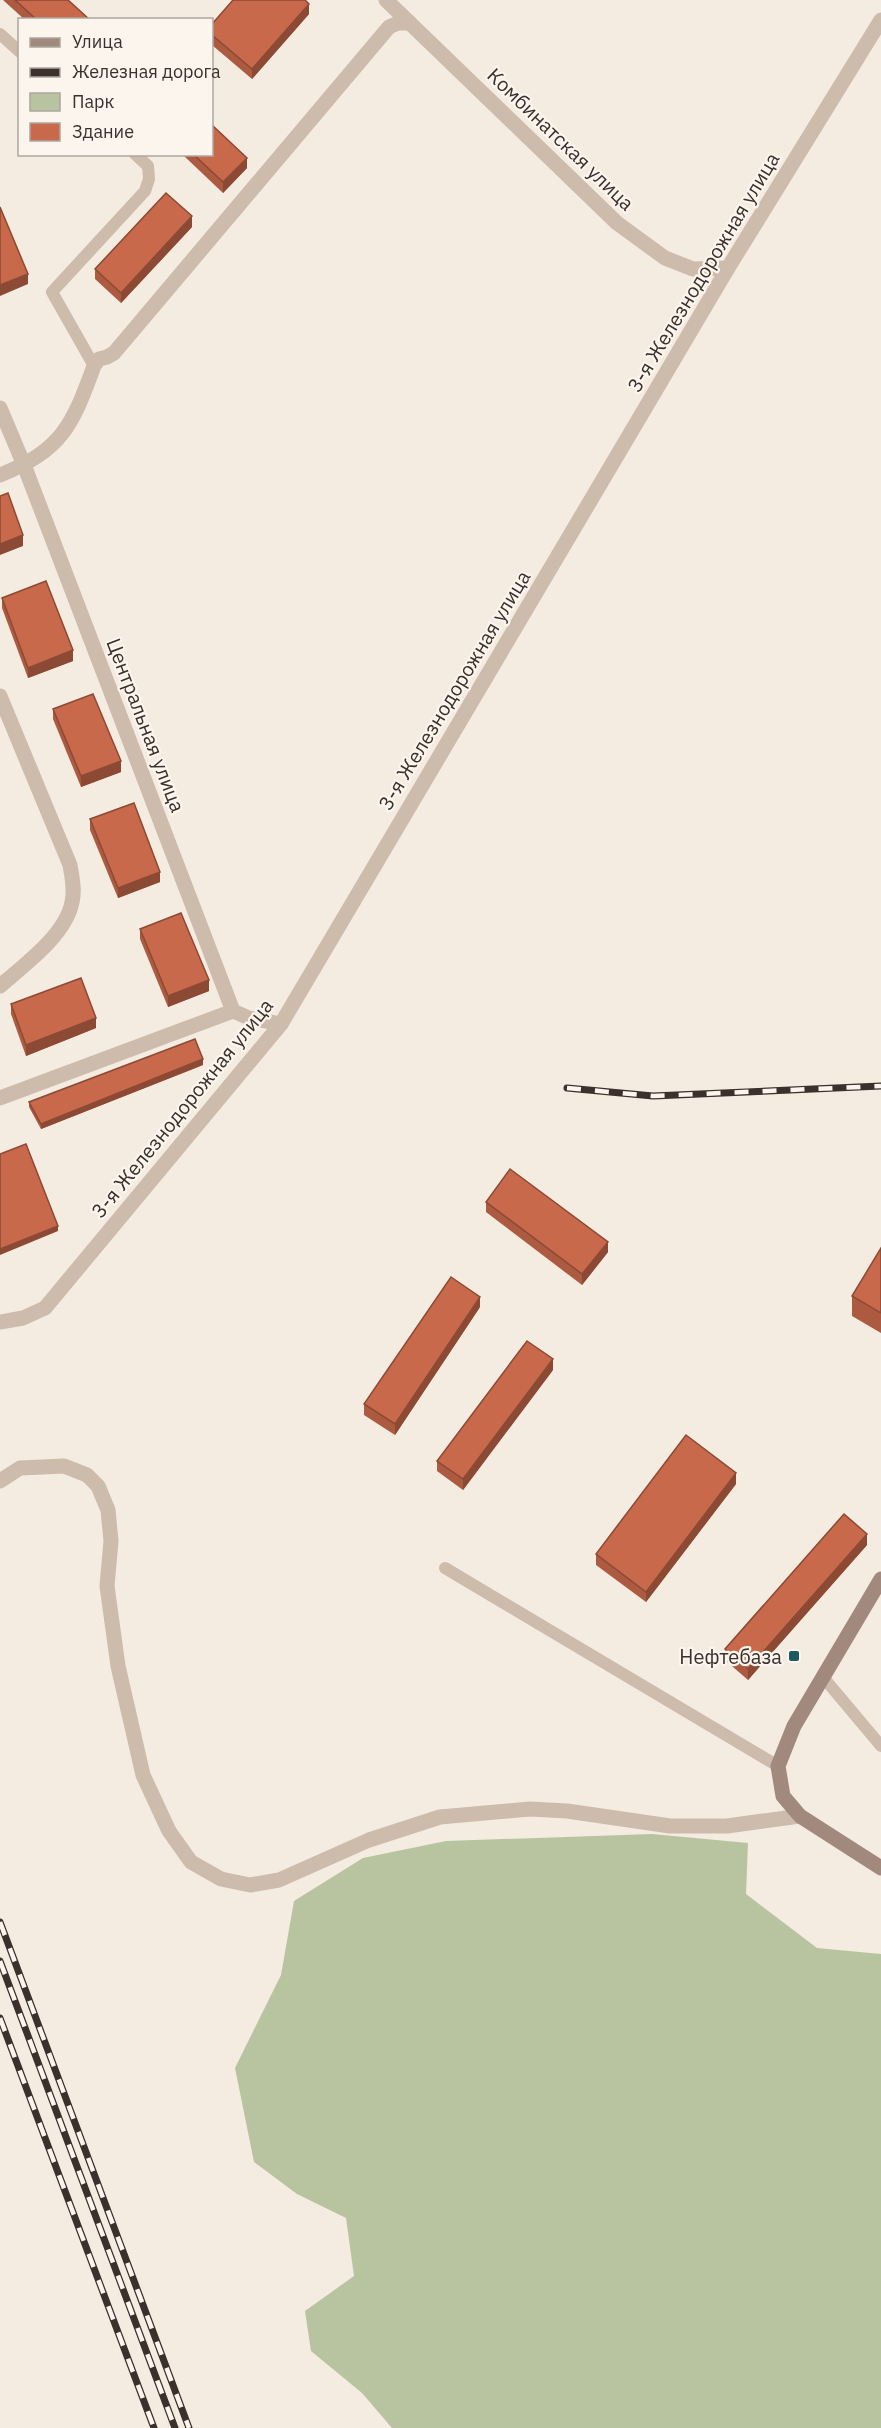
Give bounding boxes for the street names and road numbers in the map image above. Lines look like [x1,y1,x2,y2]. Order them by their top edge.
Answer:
street label: Комбинатская улица [482,62,641,216]
street label: 3-я Железнодорожная улица [621,147,786,397]
street label: 3-я Железнодорожная улица [372,565,537,815]
street label: Центральная улица [100,634,192,816]
street label: 3-я Железнодорожная улица [85,992,279,1223]

